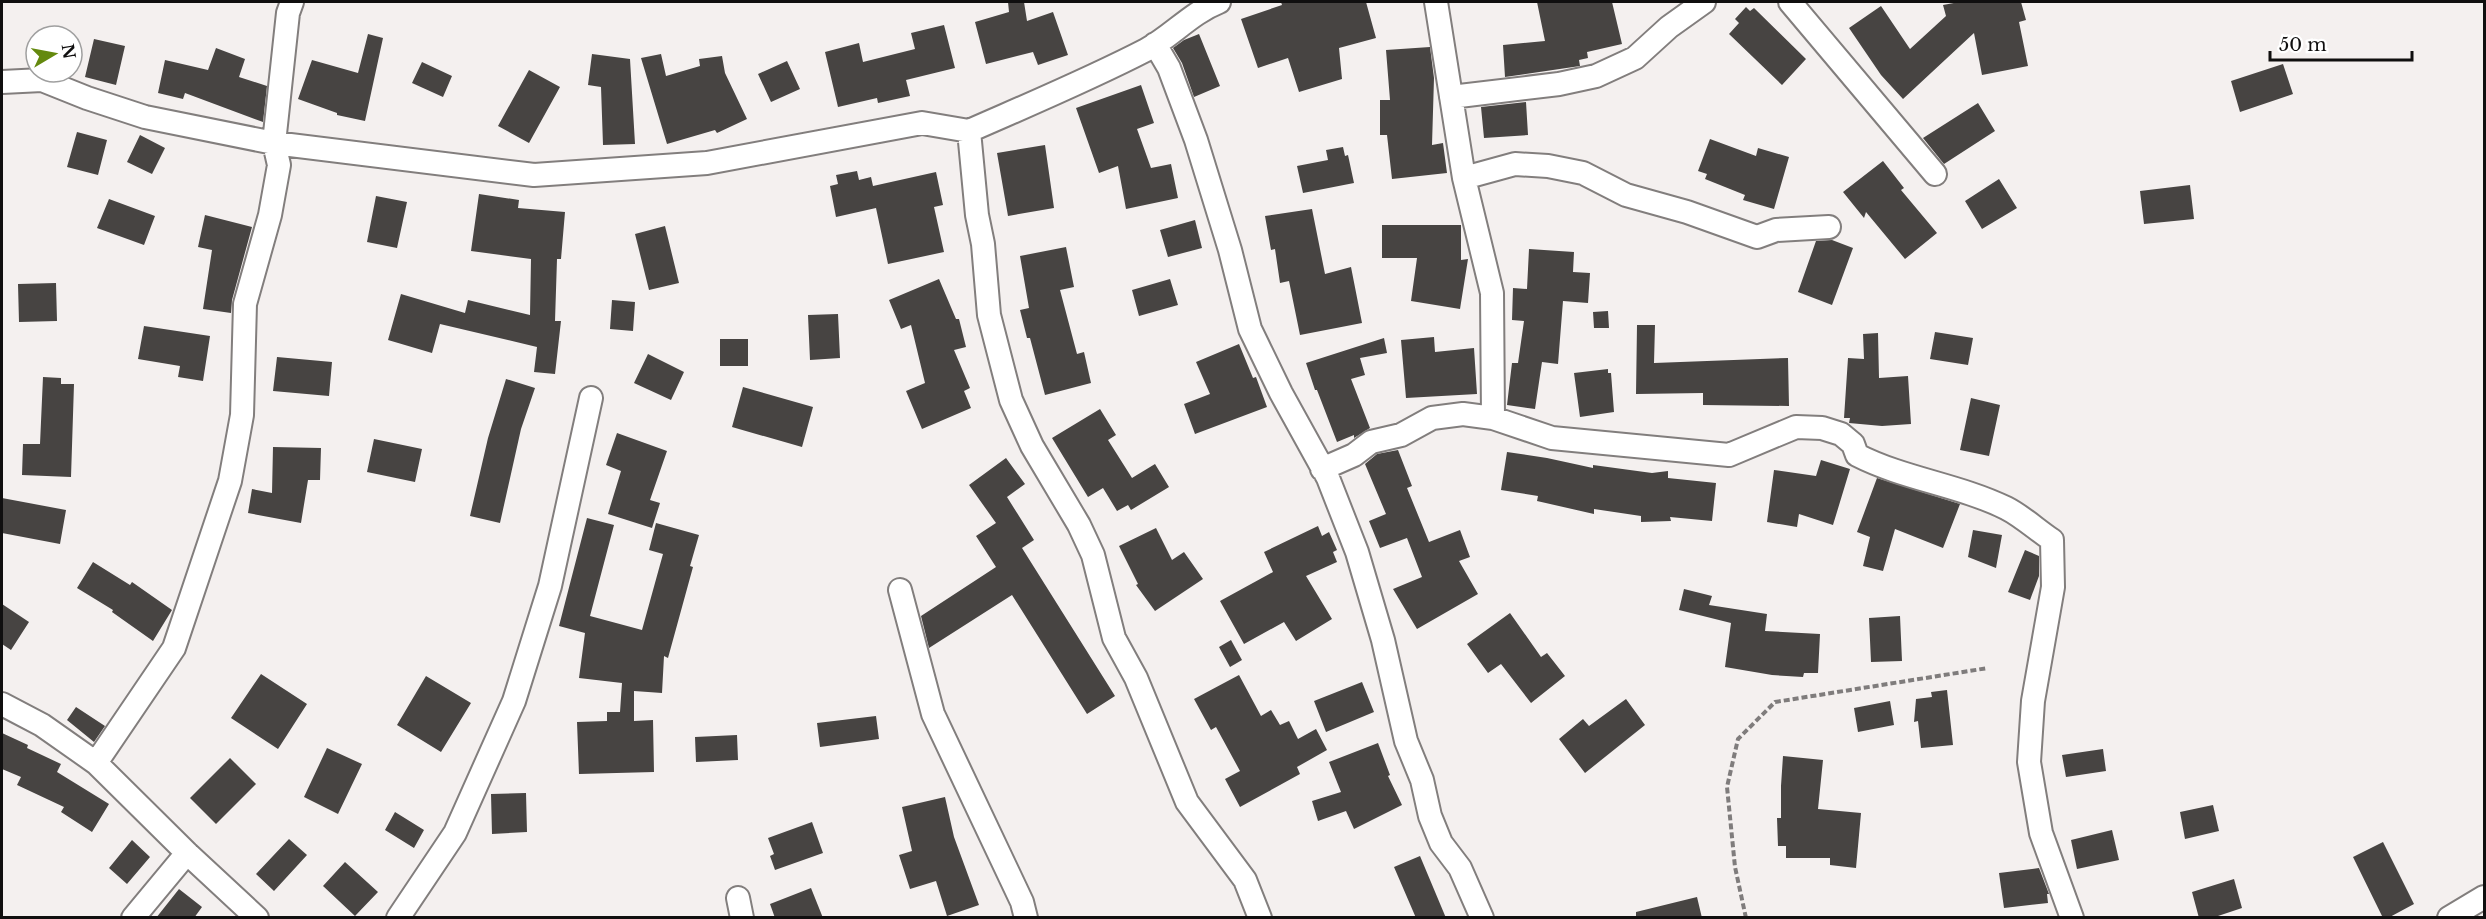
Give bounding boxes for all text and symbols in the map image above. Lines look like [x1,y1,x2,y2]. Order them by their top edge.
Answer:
north arrow [24,24,84,84]
scale bar [2270,24,2412,62]
text: 50 m [2279,34,2327,56]
text: N [58,42,80,61]

